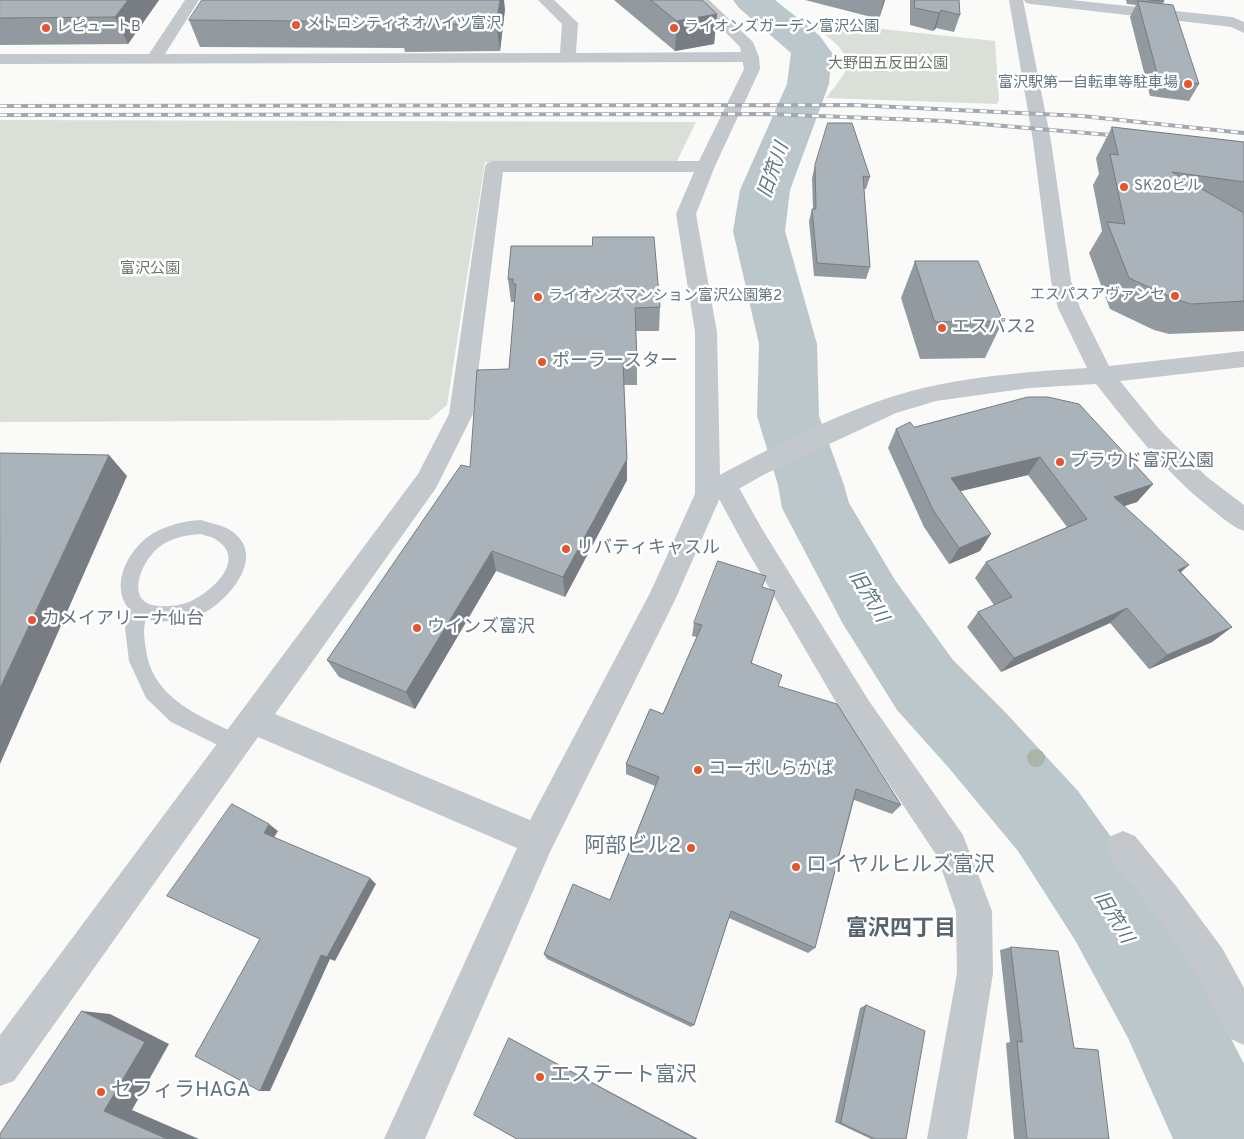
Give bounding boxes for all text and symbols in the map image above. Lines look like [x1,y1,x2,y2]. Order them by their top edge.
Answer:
place label: メトロシティネオハイツ富沢 [306,16,501,34]
place label: レピュートB [56,19,141,37]
marker: メトロシティネオハイツ富沢 [290,19,302,31]
place label: ライオンズガーデン富沢公園 [684,19,879,37]
marker: レピュートB [40,22,52,34]
marker: ライオンズガーデン富沢公園 [668,22,680,34]
park label: 大野田五反田公園 [828,56,948,74]
place label: 富沢駅第一自転車等駐車場 [998,75,1178,93]
marker: 富沢駅第一自転車等駐車場 [1182,78,1194,90]
water label: 旧笊川 [755,140,795,202]
place label: SK20ビル [1134,178,1202,196]
marker: SK20ビル [1118,181,1130,193]
park label: 富沢公園 [120,261,180,279]
place label: エスパスアヴァンセ [1030,287,1165,305]
place label: ライオンズマンション富沢公園第2 [548,288,782,306]
marker: エスパスアヴァンセ [1169,290,1181,302]
marker: ライオンズマンション富沢公園第2 [532,291,544,303]
place label: エスパス2 [952,317,1035,339]
marker: エスパス2 [936,322,948,334]
place label: ポーラースター [552,351,678,373]
marker: ポーラースター [536,356,548,368]
place label: プラウド富沢公園 [1070,451,1214,473]
marker: プラウド富沢公園 [1054,456,1066,468]
place label: リバティキャスル [576,538,720,560]
marker: リバティキャスル [560,543,572,555]
water label: 旧笊川 [843,567,891,627]
place label: カメイアリーナ仙台 [42,609,204,631]
marker: カメイアリーナ仙台 [26,614,38,626]
place label: ウインズ富沢 [427,617,535,639]
marker: ウインズ富沢 [411,622,423,634]
place label: コーポしらかば [708,759,834,781]
marker: コーポしらかば [692,764,704,776]
place label: 阿部ビル2 [584,835,681,861]
marker: 阿部ビル2 [685,842,697,854]
place label: ロイヤルヒルズ富沢 [806,854,995,880]
marker: ロイヤルヒルズ富沢 [790,861,802,873]
water label: 旧笊川 [1088,888,1136,948]
district label: 富沢四丁目 [846,918,956,944]
place label: エステート富沢 [550,1064,697,1090]
marker: エステート富沢 [534,1071,546,1083]
place label: セフィラHAGA [111,1079,251,1105]
marker: セフィラHAGA [95,1086,107,1098]

